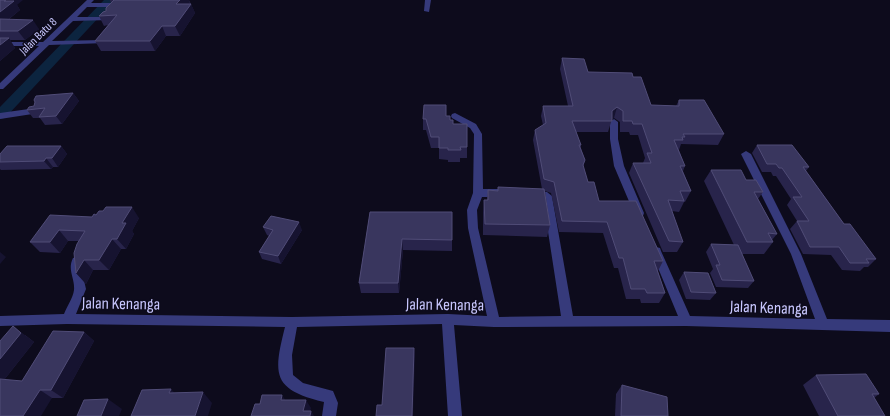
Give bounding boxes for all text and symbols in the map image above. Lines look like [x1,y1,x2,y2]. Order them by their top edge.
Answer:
street label: Jalan Batu 8 [16,15,60,59]
street label: Jalan Kenanga [81,293,160,315]
street label: Jalan Kenanga [405,294,484,316]
street label: Jalan Kenanga [729,297,808,319]

